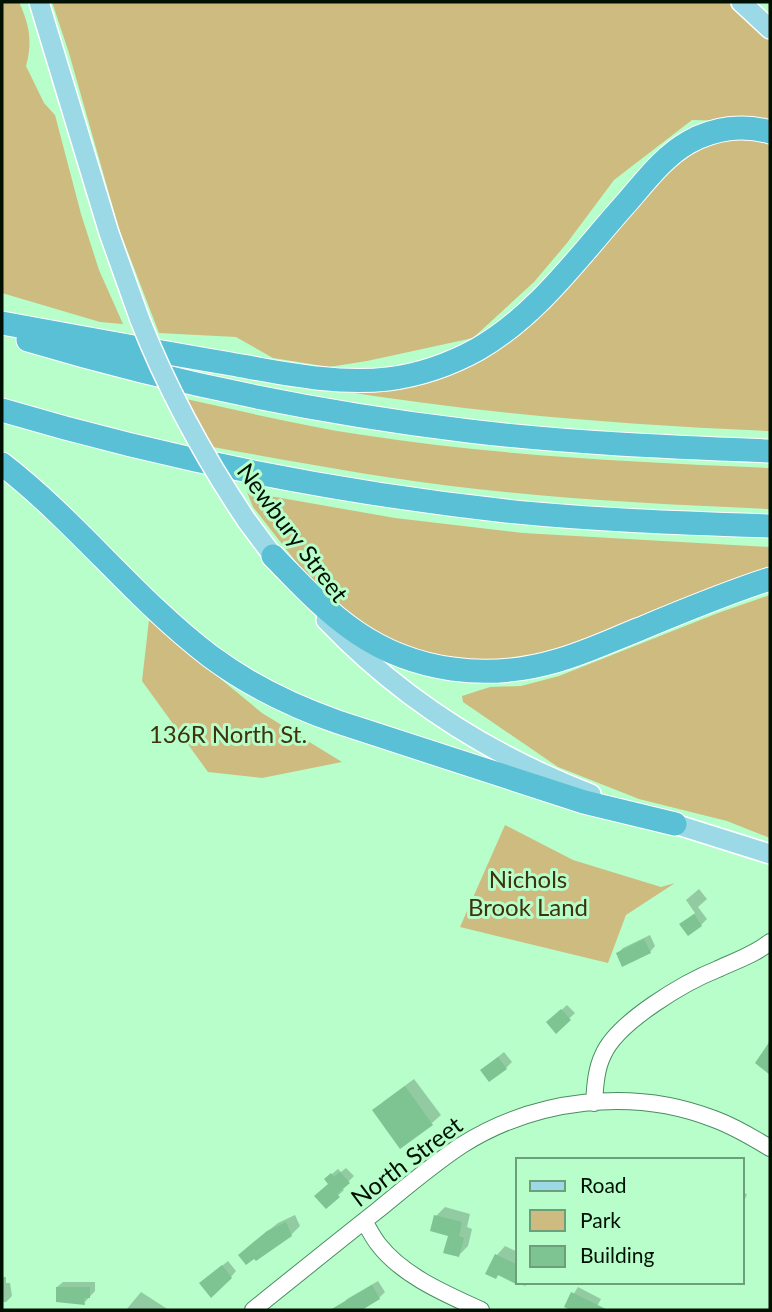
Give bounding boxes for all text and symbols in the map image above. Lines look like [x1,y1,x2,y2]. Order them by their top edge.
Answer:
street label: Newbury Street [232,457,355,607]
park label: 136R North St. [149,719,307,748]
park label: Nichols Brook Land [468,864,588,921]
street label: North Street [345,1109,468,1212]
legend [516,1158,744,1284]
text: Road [580,1172,627,1197]
text: Park [580,1207,621,1232]
text: Building [580,1242,655,1267]

